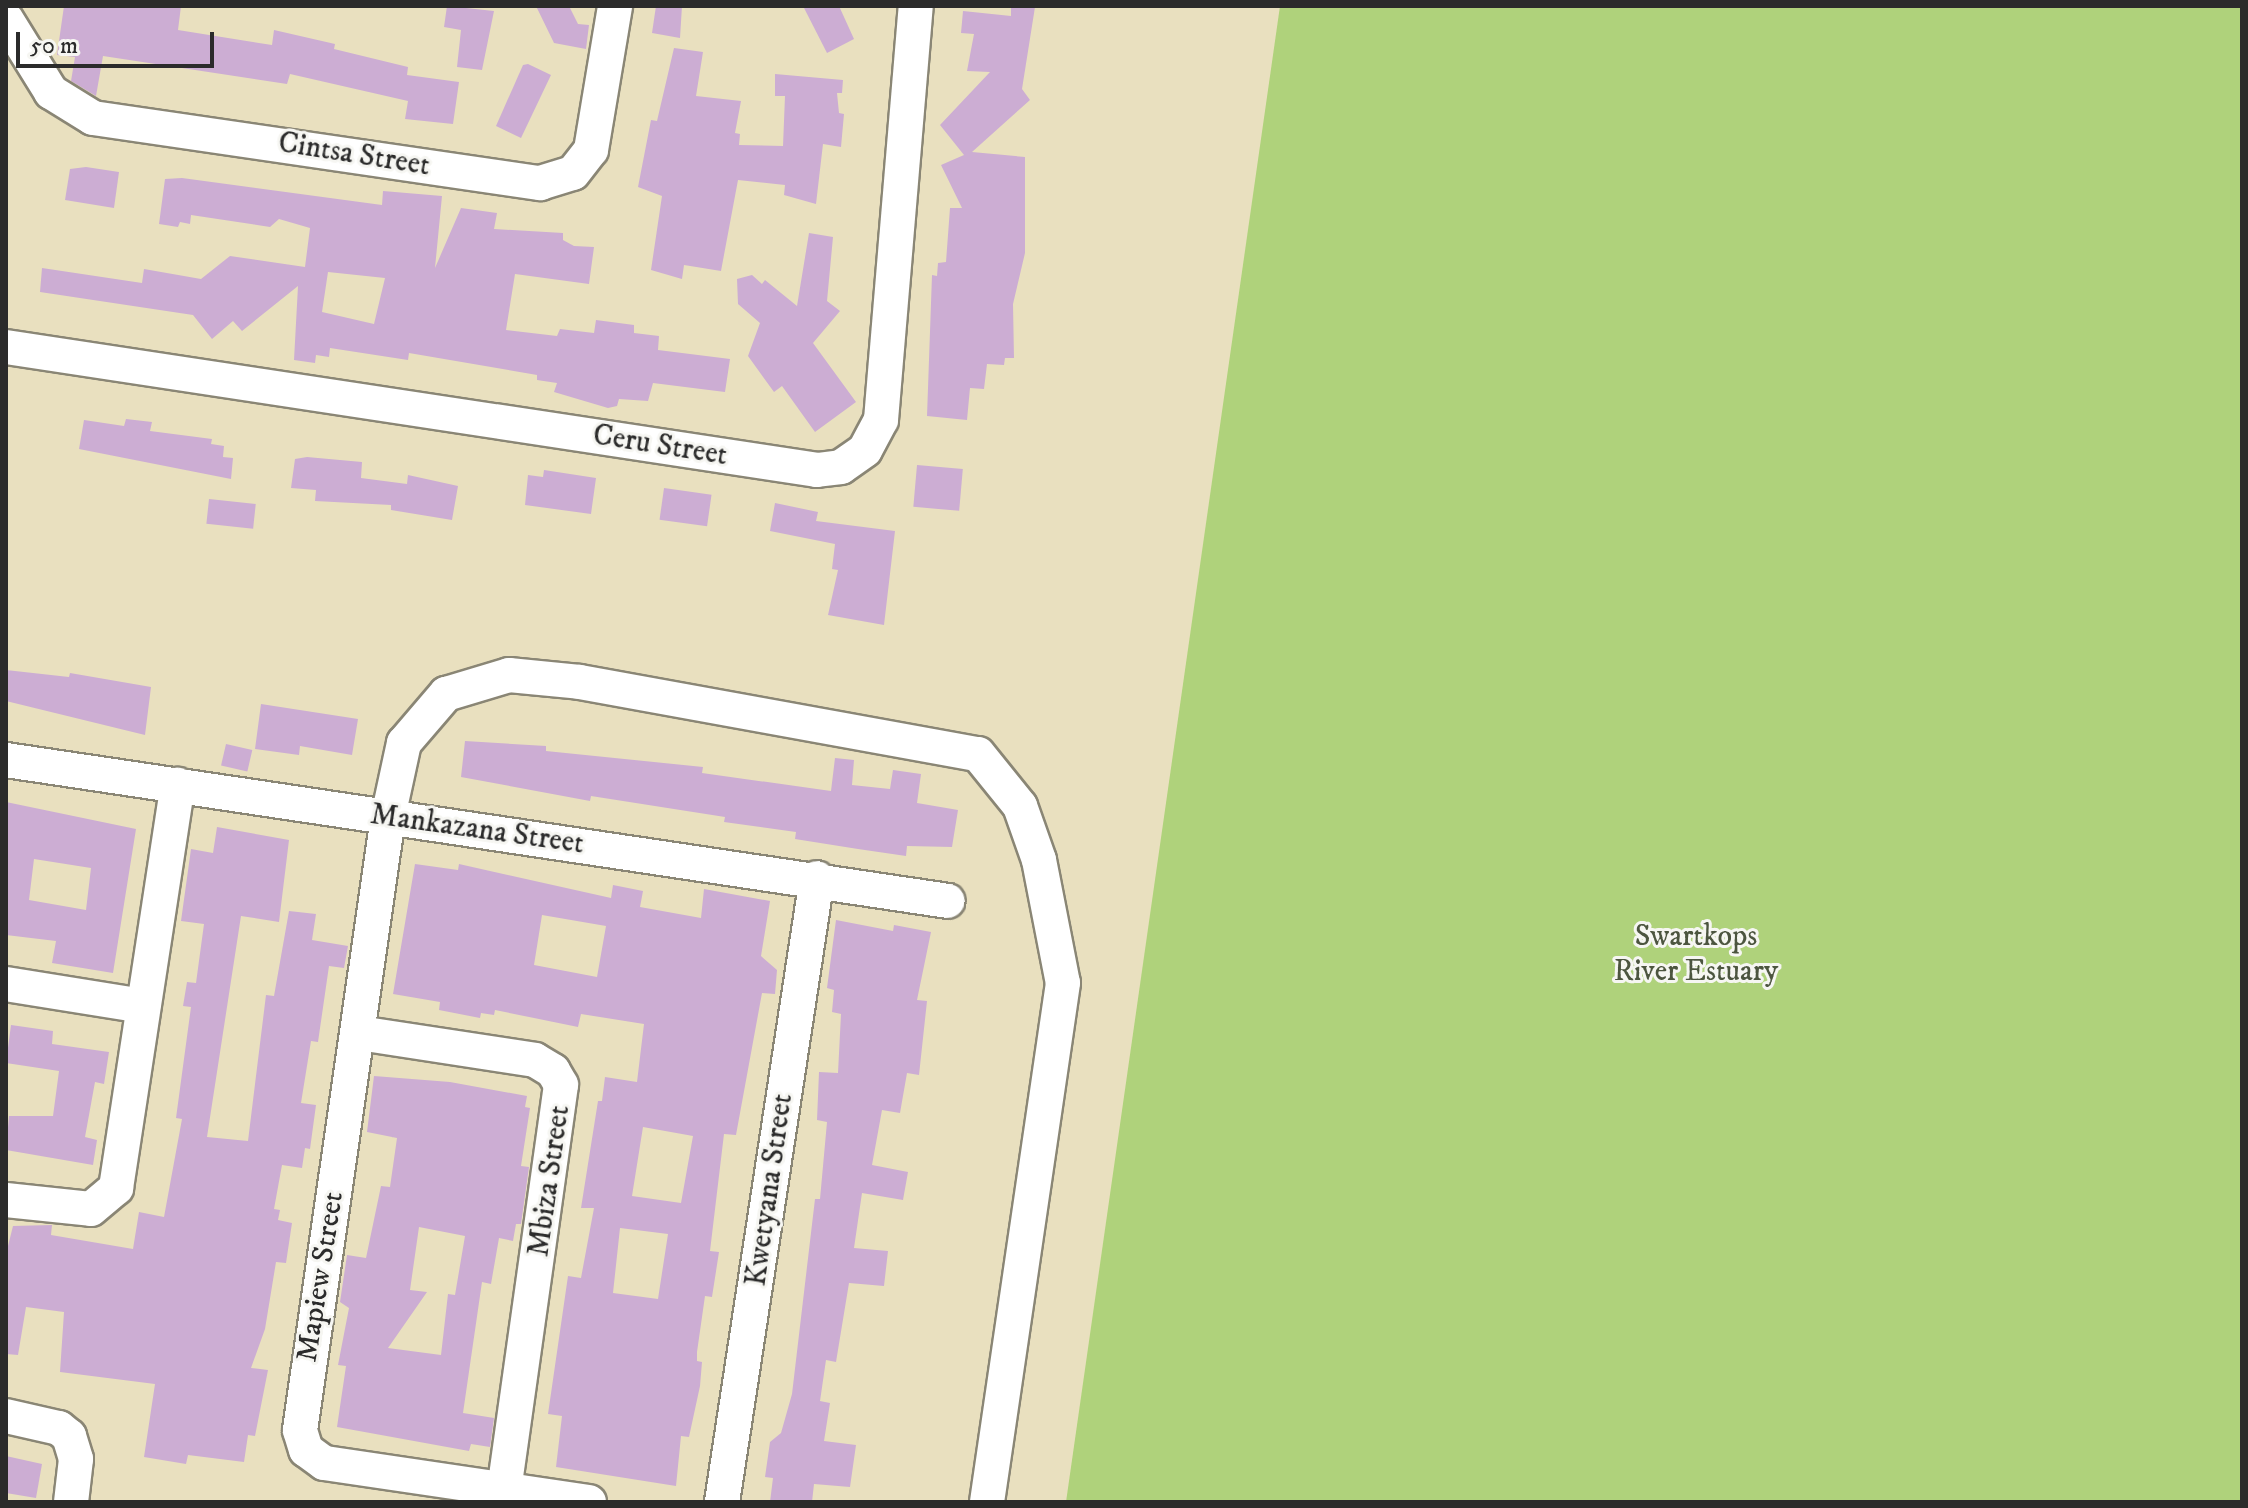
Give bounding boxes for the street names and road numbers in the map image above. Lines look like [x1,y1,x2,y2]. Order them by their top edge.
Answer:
street label: Cintsa Street [276,125,432,185]
street label: Ceru Street [590,418,730,474]
street label: Mankazana Street [368,797,586,863]
street label: Kwetyana Street [739,1091,801,1289]
street label: Mbiza Street [522,1103,578,1259]
street label: Mapiew Street [290,1189,352,1365]

